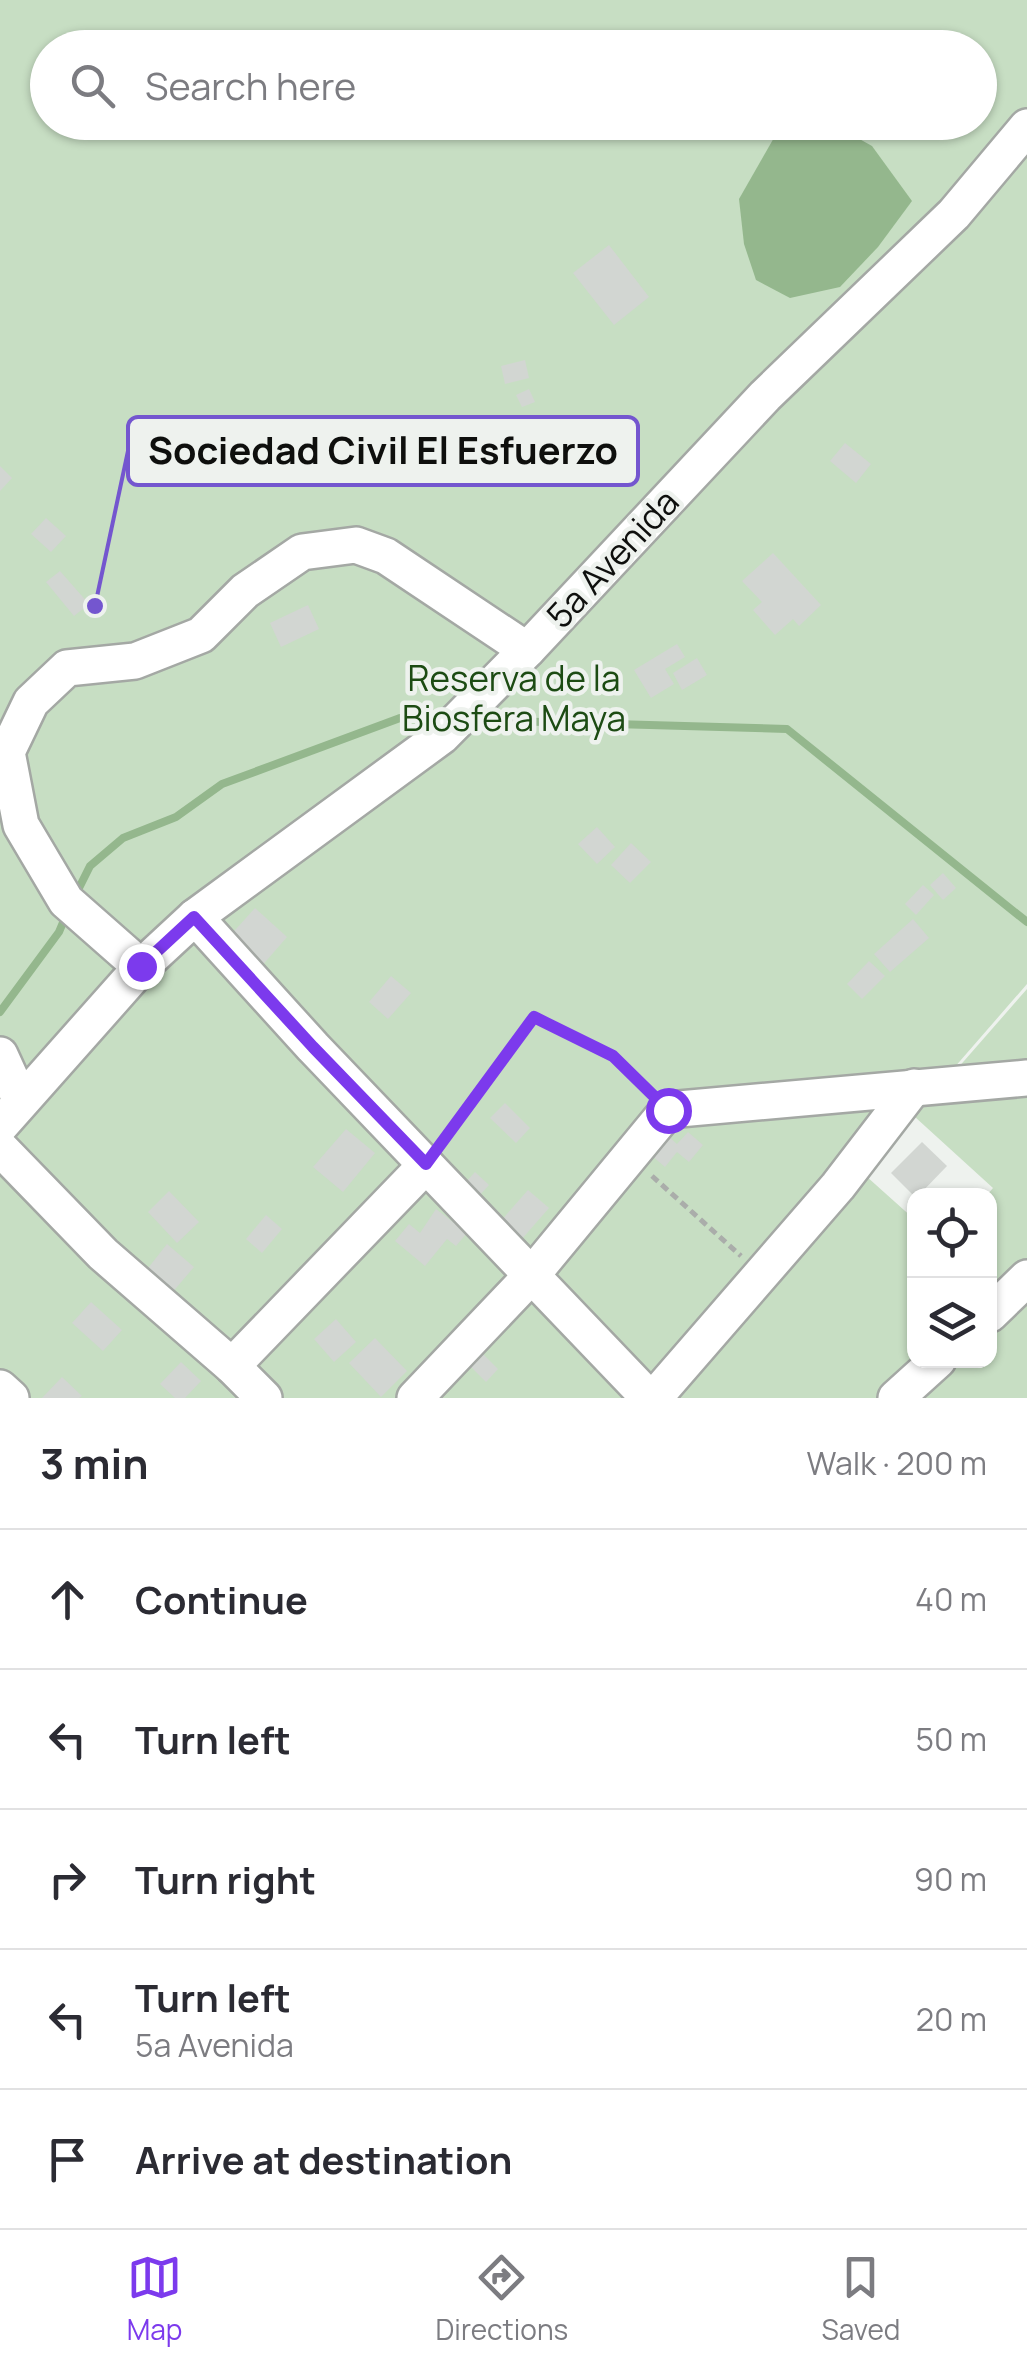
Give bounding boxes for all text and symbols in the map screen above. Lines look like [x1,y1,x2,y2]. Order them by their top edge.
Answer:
search box [30,30,997,140]
icon: search [65,58,120,113]
text: Search here [145,59,356,111]
callout: Sociedad Civil El Esfuerzo [128,417,638,485]
text: Sociedad Civil El Esfuerzo [148,423,618,475]
street label: 5a Avenida [536,478,689,638]
park label: Reserva de la Biosfera Maya [402,654,626,742]
route end [119,944,165,990]
route start [646,1088,692,1134]
map controls [907,1188,997,1368]
button: locate [907,1188,997,1278]
button: layers [907,1278,997,1368]
text: 3 min [40,1434,149,1492]
text: Walk · 200 m [807,1441,987,1485]
icon: ahead [40,1572,95,1627]
text: Continue [135,1573,308,1625]
text: 40 m [915,1577,987,1621]
icon: left [40,1712,95,1767]
text: Turn left [135,1713,291,1765]
text: 50 m [915,1717,987,1761]
icon: right [40,1852,95,1907]
text: Turn right [135,1853,316,1905]
text: 90 m [914,1857,987,1901]
text: Turn left [135,1971,291,2023]
icon: left [40,1992,95,2047]
text: 20 m [916,1997,987,2041]
text: 5a Avenida [135,2023,294,2067]
icon: arrive [40,2132,95,2187]
text: Arrive at destination [135,2133,512,2185]
tab: Map [127,2250,182,2348]
tab: Directions [436,2250,568,2348]
tab: Saved [821,2250,900,2348]

